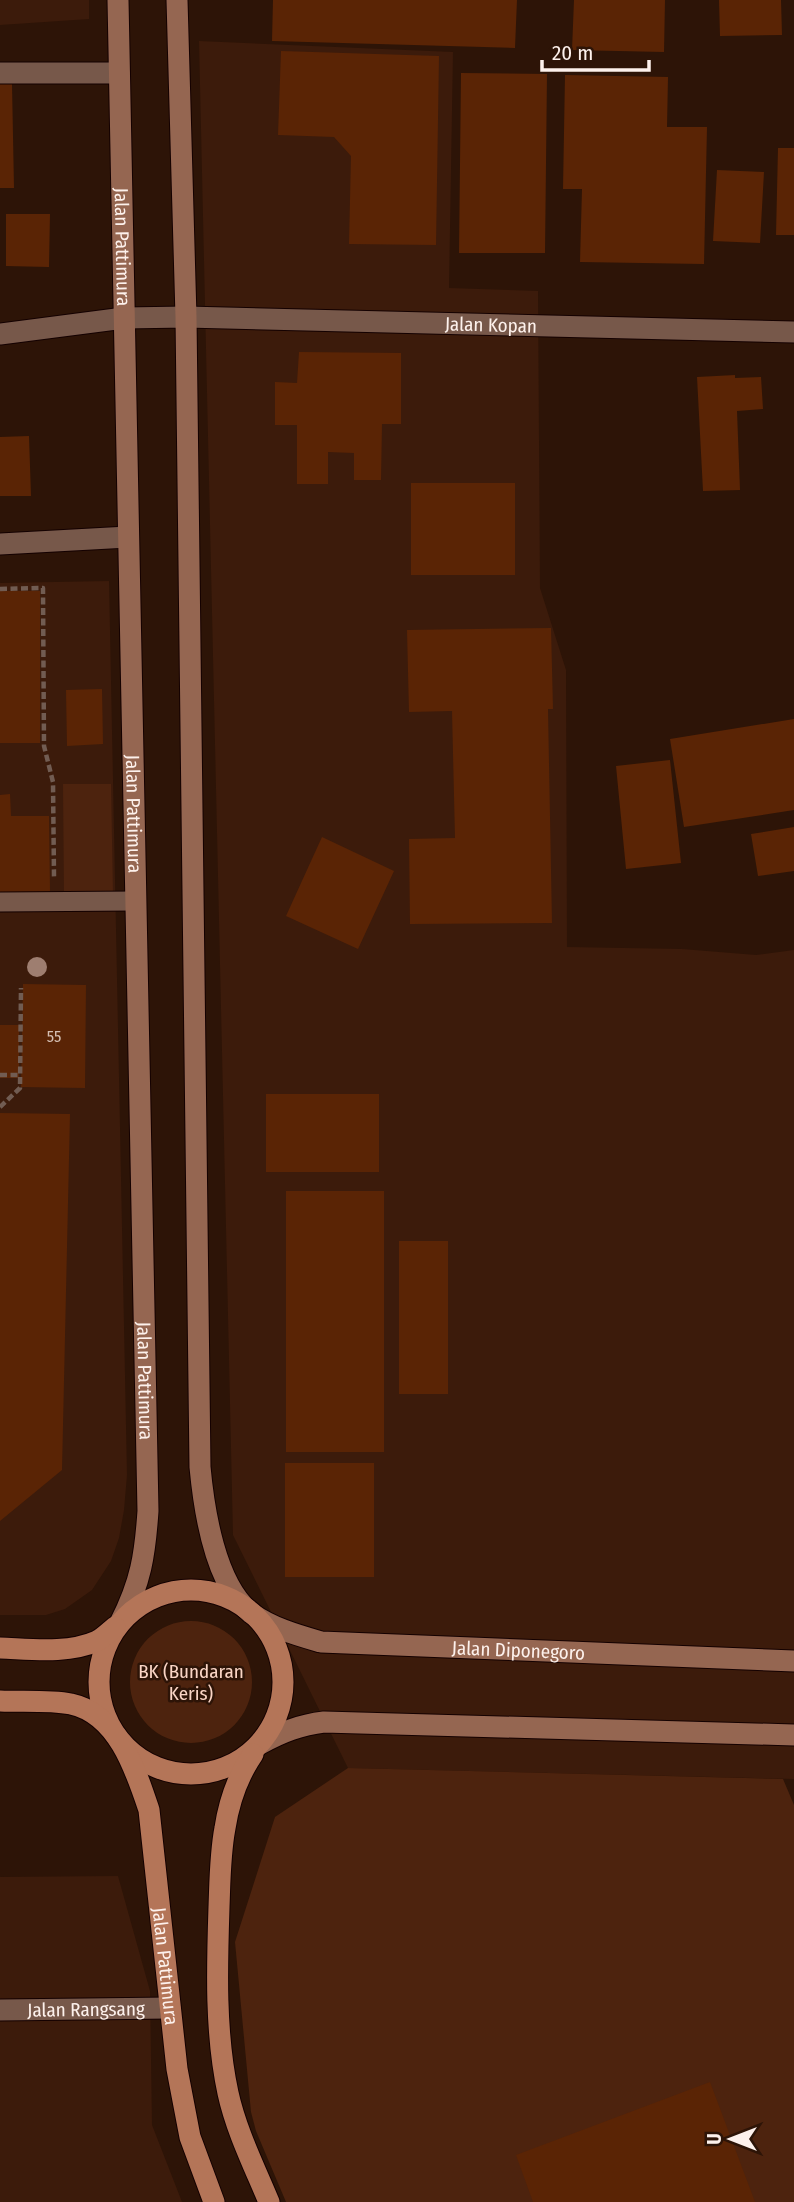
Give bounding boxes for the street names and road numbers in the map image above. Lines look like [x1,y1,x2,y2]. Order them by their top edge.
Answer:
street label: Jalan Pattimura [110,188,136,306]
street label: Jalan Kopan [445,312,537,337]
street label: Jalan Pattimura [121,754,147,873]
street label: Jalan Pattimura [133,1321,158,1440]
street label: Jalan Diponegoro [451,1636,585,1664]
street label: Jalan Pattimura [148,1906,184,2026]
street label: Jalan Rangsang [27,1997,145,2021]

